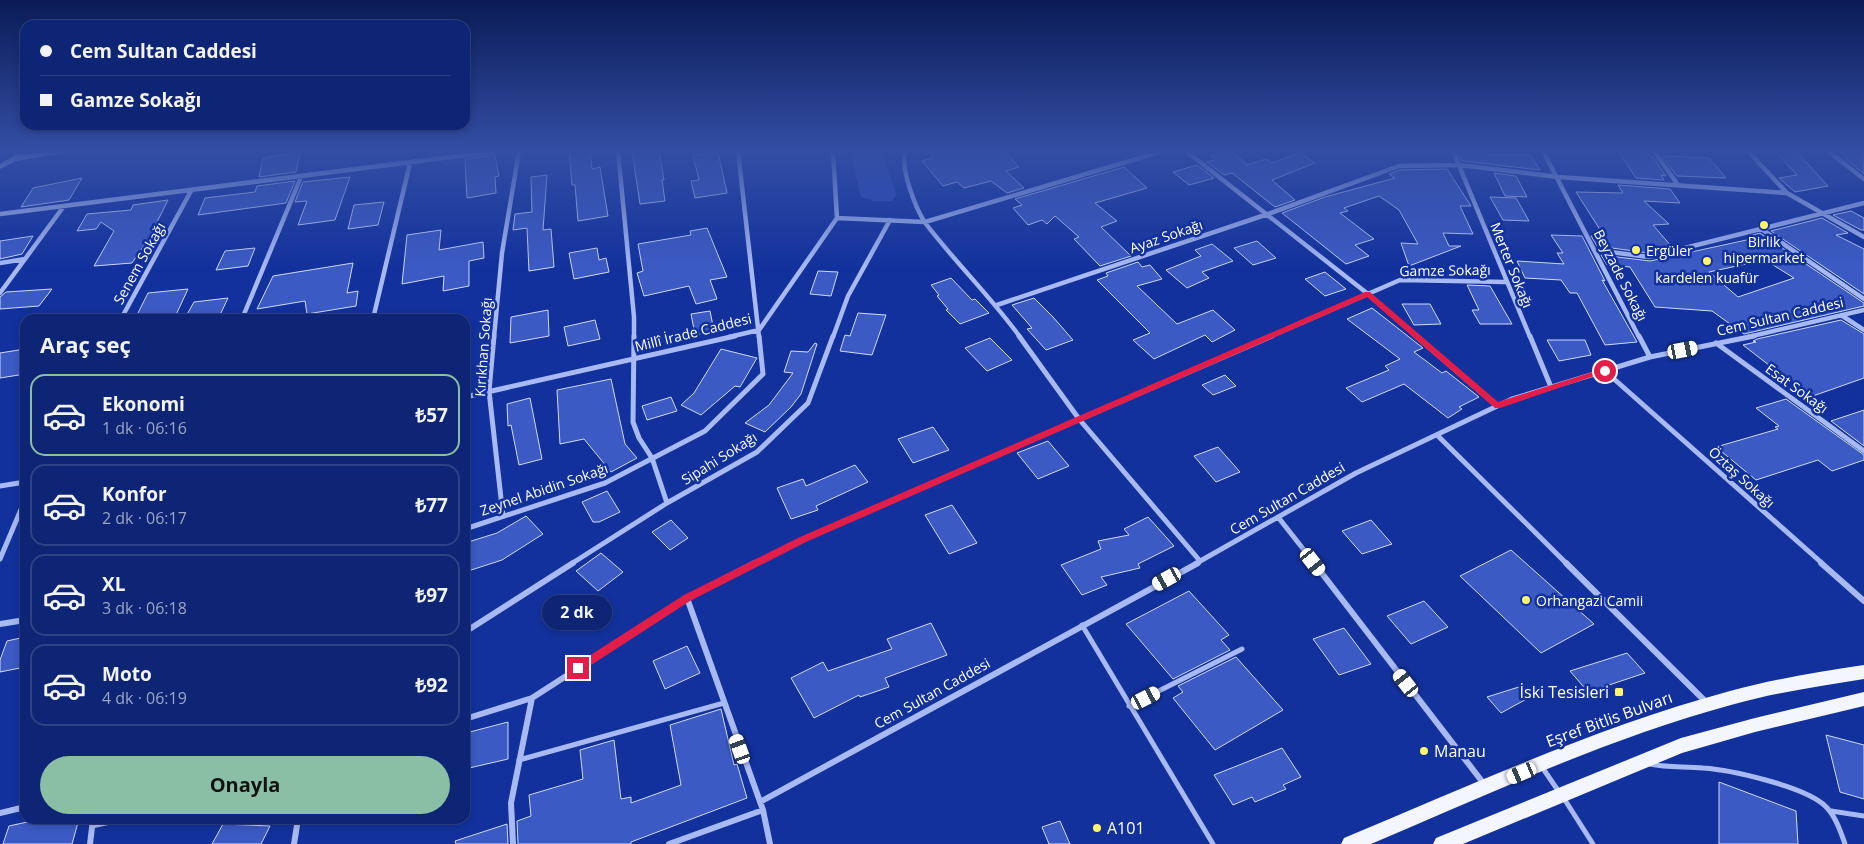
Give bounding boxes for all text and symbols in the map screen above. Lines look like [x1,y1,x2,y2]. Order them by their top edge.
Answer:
text: Cem Sultan Caddesi [70,38,257,64]
text: Gamze Sokağı [70,87,201,113]
street label: Ayaz Sokağı [1127,215,1205,257]
street label: Senem Sokağı [109,219,169,307]
street label: Merter Sokağı [1486,219,1538,311]
marker: Birlik hipermarket [1758,219,1770,231]
street label: Beyzade Sokağı [1590,226,1652,324]
place label: Birlik hipermarket [1724,232,1804,267]
place label: Ergüler [1646,241,1693,260]
marker: Ergüler [1630,244,1642,256]
marker: kardelen kuafür [1701,255,1713,267]
street label: Gamze Sokağı [1399,260,1491,280]
place label: kardelen kuafür [1655,268,1759,287]
street label: Cem Sultan Caddesi [1715,292,1845,340]
street label: Kırıkhan Sokağı [470,297,496,397]
street label: Millî İrade Caddesi [633,308,753,356]
text: Araç seç [40,329,131,359]
car [1666,340,1699,360]
street label: Esat Sokağı [1762,359,1832,417]
route start [1594,360,1616,382]
text: Ekonomi [102,391,185,417]
icon: car [42,393,87,438]
text: ₺57 [415,402,448,428]
text: 1 dk · 06:16 [102,417,187,439]
street label: Sipahi Sokağı [678,427,760,489]
street label: Öztaş Sokağı [1705,442,1779,512]
street label: Cem Sultan Caddesi [1226,457,1348,539]
street label: Zeynel Abidin Sokağı [477,458,611,520]
text: Konfor [102,481,167,507]
icon: car [42,483,87,528]
text: ₺77 [415,492,448,518]
text: 2 dk · 06:17 [102,507,187,529]
car [1297,546,1328,578]
car [1150,565,1183,593]
text: XL [102,571,125,597]
icon: car [42,573,87,618]
text: ₺97 [415,582,448,608]
place label: Orhangazi Camii [1536,591,1643,610]
marker: Orhangazi Camii [1520,594,1532,606]
callout: 2 dk [543,596,613,630]
text: 3 dk · 06:18 [102,597,187,619]
text: 2 dk [560,601,594,623]
street label: Cem Sultan Caddesi [871,653,993,733]
route end [567,657,589,679]
text: Moto [102,661,152,687]
icon: car [42,663,87,708]
car [1390,667,1421,699]
text: ₺92 [415,672,448,698]
place label: İski Tesisleri [1520,681,1609,703]
car [1129,685,1162,711]
street label: Eşref Bitlis Bulvarı [1543,686,1675,752]
marker: İski Tesisleri [1613,686,1625,698]
text: 4 dk · 06:19 [102,687,187,709]
car [727,732,752,766]
place label: Manau [1434,740,1486,762]
marker: Manau [1418,745,1430,757]
button: Onayla [40,756,450,814]
car [1505,760,1538,786]
place label: A101 [1107,817,1145,839]
marker: A101 [1091,822,1103,834]

